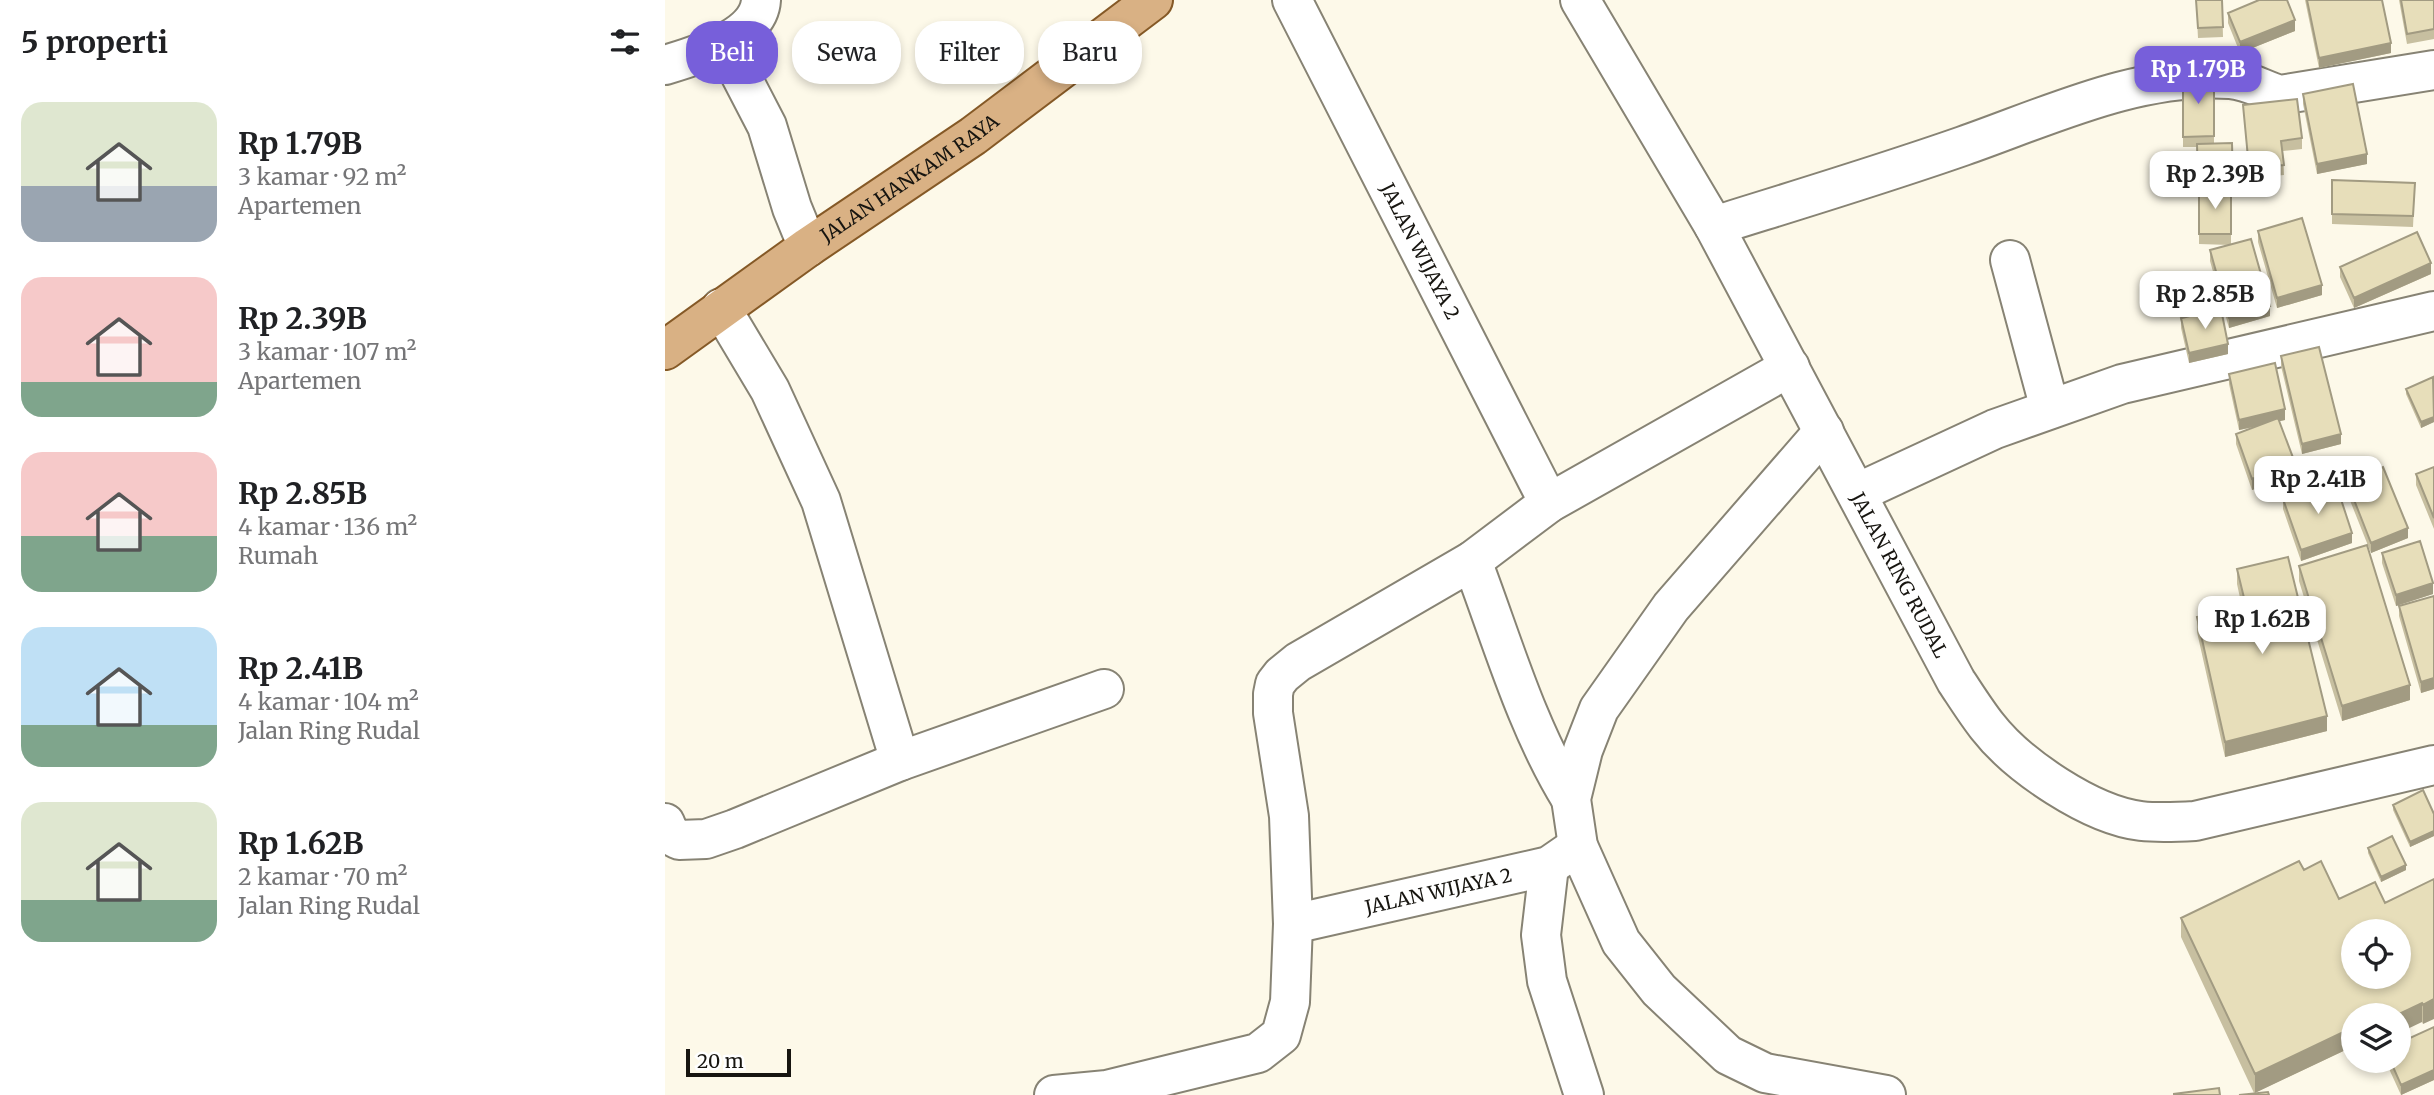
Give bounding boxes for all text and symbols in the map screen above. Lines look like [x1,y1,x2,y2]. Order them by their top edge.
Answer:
chip: Beli [686,21,778,84]
chip: Sewa [792,21,901,84]
chip: Filter [915,21,1024,84]
chip: Baru [1038,21,1142,84]
text: 5 properti [21,23,168,61]
icon: filters [606,23,644,61]
pin: Rp 1.79B [2126,46,2270,106]
text: Rp 1.79B [2150,54,2246,83]
street label: JALAN HANKAM RAYA [815,108,1004,248]
text: Rp 1.79B [238,124,362,162]
icon: home [77,130,161,214]
pin: Rp 2.39B [2143,152,2287,211]
text: Rp 2.39B [2166,159,2264,188]
text: 3 kamar · 92 m² [238,162,406,191]
street label: JALAN WIJAYA 2 [1375,178,1465,323]
text: Apartemen [238,191,362,220]
pin: Rp 2.85B [2133,272,2277,331]
text: Rp 2.85B [2156,279,2254,308]
text: Rp 2.39B [238,299,367,337]
icon: home [77,305,161,389]
text: 3 kamar · 107 m² [238,337,416,366]
text: Apartemen [238,366,362,395]
pin: Rp 2.41B [2246,456,2390,516]
text: Rp 2.41B [2270,464,2366,493]
text: Rp 2.85B [238,474,367,512]
icon: home [77,480,161,564]
street label: JALAN RING RUDAL [1845,487,1953,662]
text: 4 kamar · 136 m² [238,512,417,541]
text: Rumah [238,541,318,570]
pin: Rp 1.62B [2190,596,2334,656]
text: Rp 1.62B [2214,604,2310,633]
text: Rp 2.41B [238,649,363,687]
icon: home [77,655,161,739]
text: 4 kamar · 104 m² [238,687,419,716]
text: Jalan Ring Rudal [238,716,420,745]
text: Rp 1.62B [238,824,363,862]
icon: home [77,830,161,914]
text: 2 kamar · 70 m² [238,862,407,891]
street label: JALAN WIJAYA 2 [1362,863,1514,920]
text: Jalan Ring Rudal [238,891,420,920]
map controls [2341,919,2411,1073]
button: locate [2341,919,2411,989]
button: layers [2341,1003,2411,1073]
scale bar [686,1046,791,1078]
text: 20 m [697,1049,744,1073]

